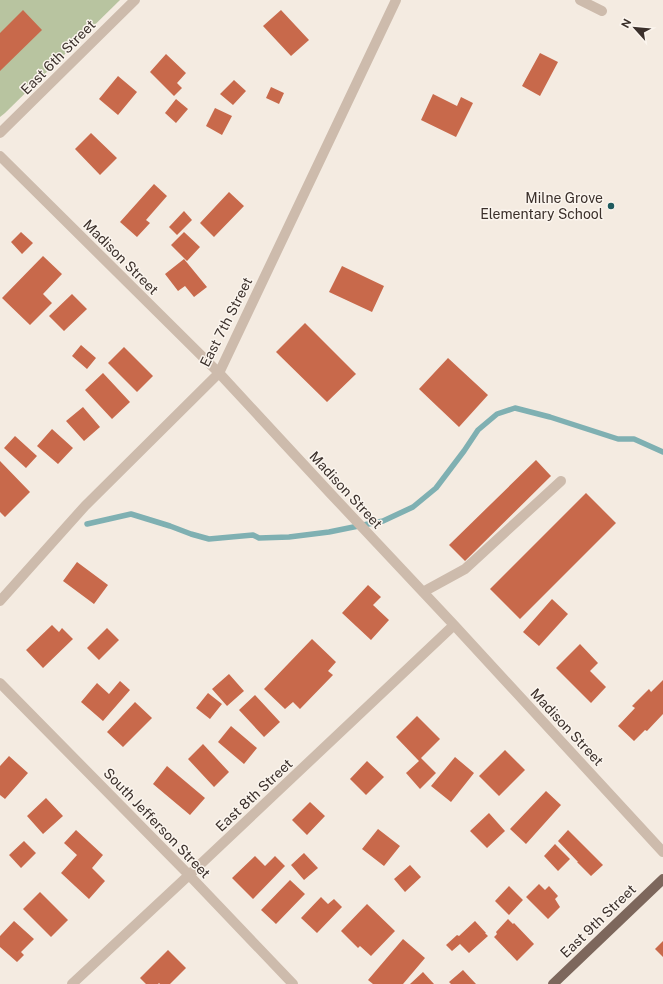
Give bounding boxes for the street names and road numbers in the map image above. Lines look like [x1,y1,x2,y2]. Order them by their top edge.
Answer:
street label: East 6th Street [17,16,99,98]
street label: Madison Street [80,216,162,298]
street label: East 7th Street [197,275,255,369]
street label: Madison Street [306,448,386,532]
street label: Madison Street [527,685,607,769]
street label: East 8th Street [212,755,296,835]
street label: South Jefferson Street [100,765,214,881]
street label: East 9th Street [557,881,639,961]

